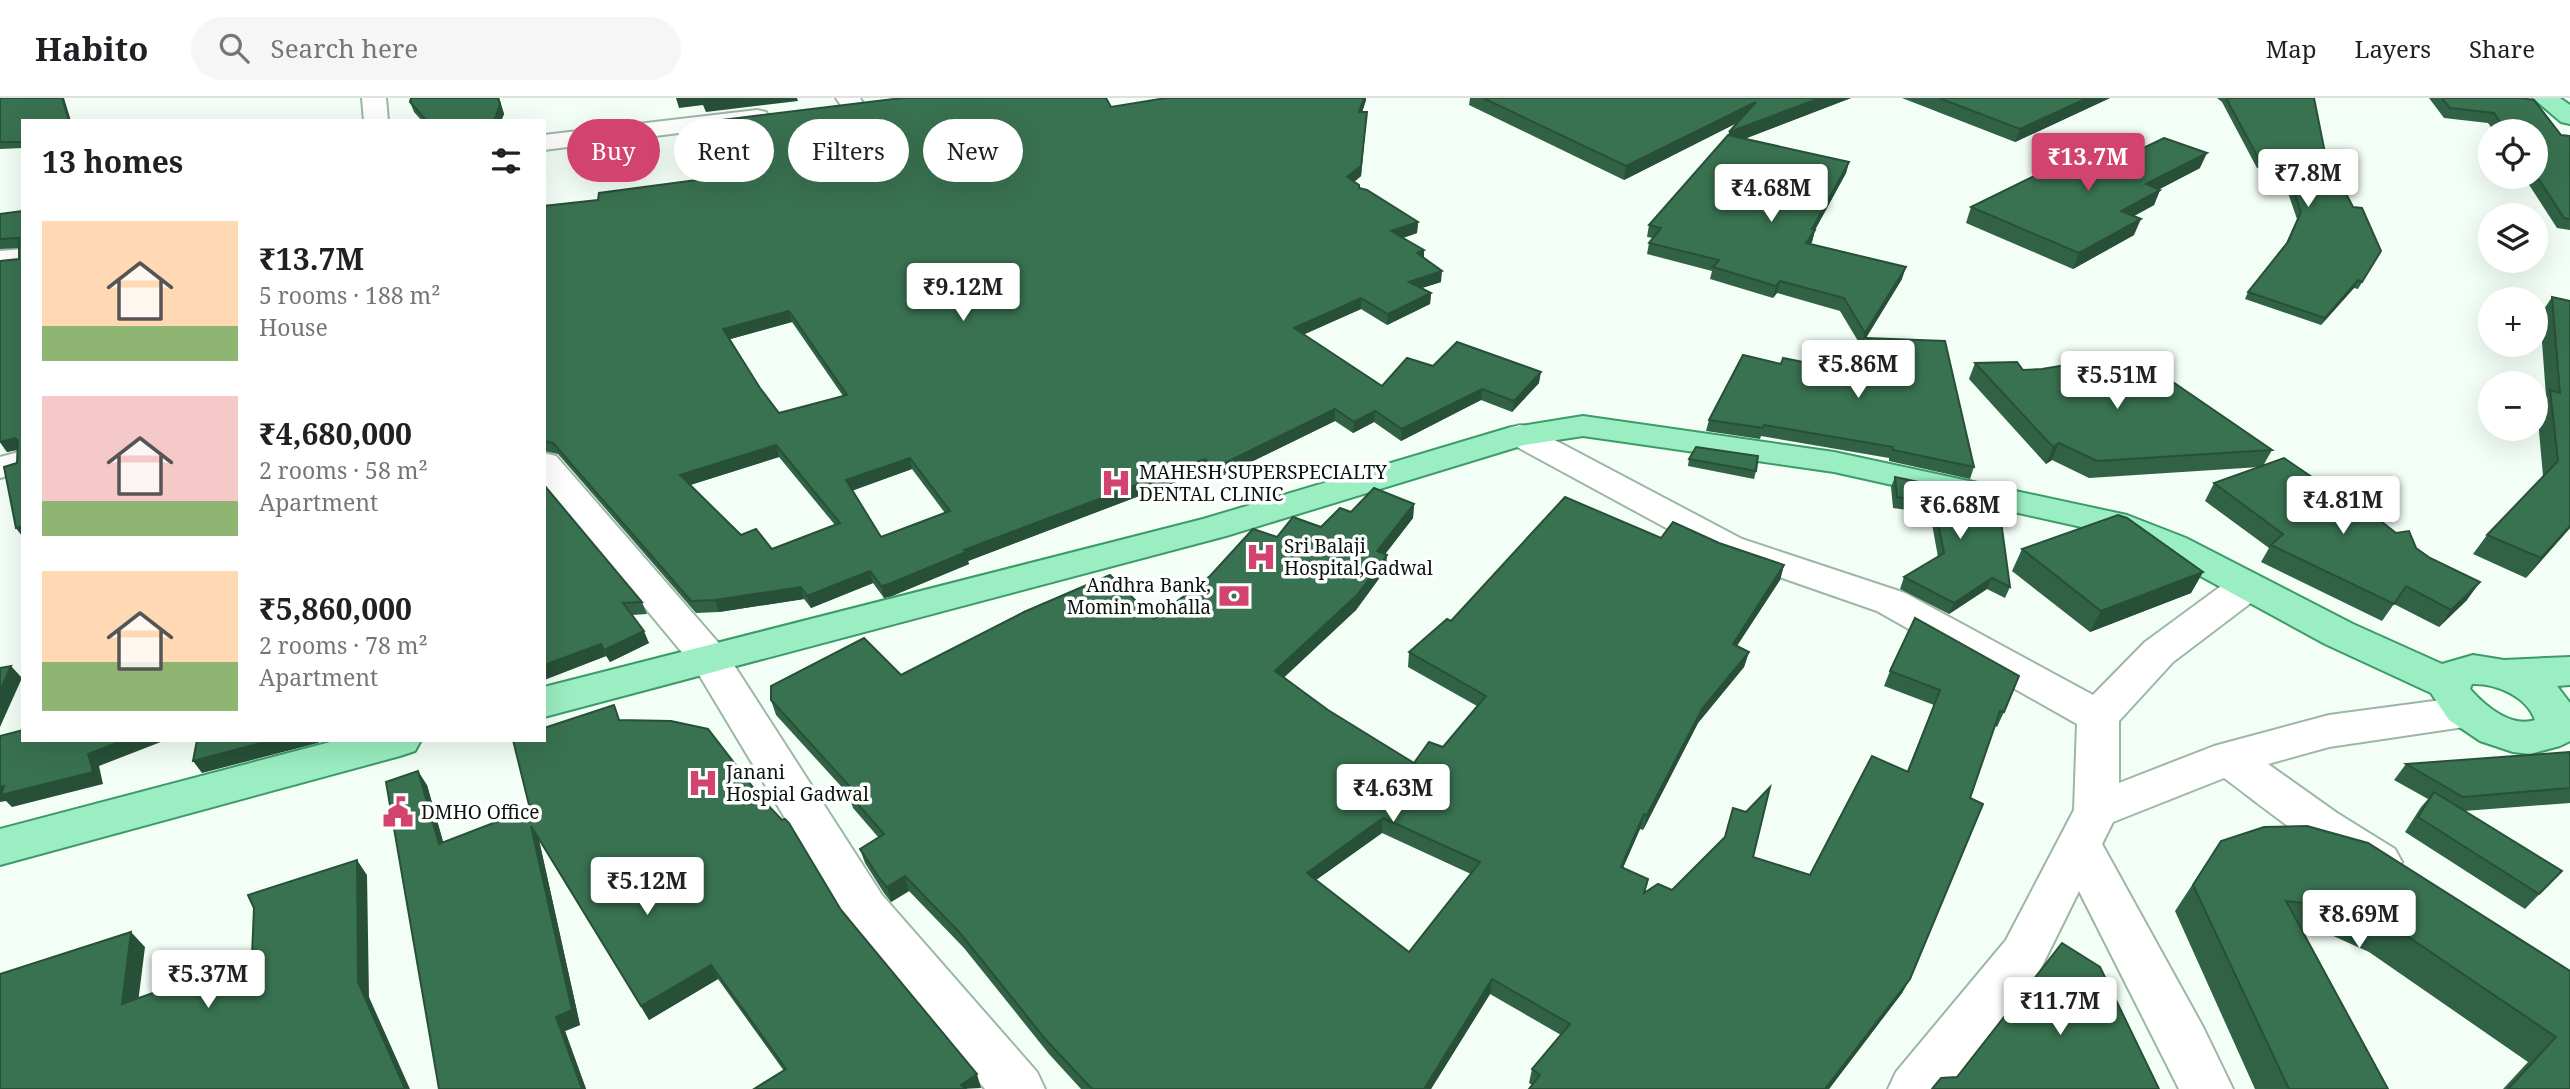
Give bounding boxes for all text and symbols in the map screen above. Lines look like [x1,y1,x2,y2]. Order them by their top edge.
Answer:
search box [191,17,681,80]
text: Habito [35,26,149,71]
icon: search [215,29,253,67]
text: Search here [271,30,418,66]
text: Map [2266,32,2317,65]
text: Layers [2355,32,2431,65]
text: Share [2469,32,2535,65]
chip: Buy [567,119,660,182]
chip: Rent [674,119,774,182]
chip: Filters [788,119,909,182]
chip: New [923,119,1023,182]
map controls [2478,119,2548,441]
button: locate [2478,119,2548,189]
pin: ₹13.7M [2031,134,2145,193]
text: ₹13.7M [2048,140,2128,172]
text: 13 homes [42,141,183,182]
icon: filters [487,142,525,180]
pin: ₹7.8M [2259,150,2357,209]
text: ₹7.8M [2274,156,2342,188]
pin: ₹4.68M [1714,164,1828,224]
text: ₹4.68M [1731,171,1811,203]
button: layers [2478,203,2548,273]
text: ₹13.7M [259,238,364,279]
icon: home [98,249,182,333]
pin: ₹9.12M [906,264,1020,323]
text: ₹9.12M [923,270,1003,302]
text: 5 rooms · 188 m² [259,279,441,311]
button: + [2478,287,2548,357]
text: House [259,311,328,343]
pin: ₹5.86M [1801,341,1915,400]
text: ₹5.86M [1818,347,1898,379]
pin: ₹5.51M [2060,352,2174,411]
text: ₹5.51M [2077,358,2157,390]
button: − [2478,371,2548,441]
text: ₹4,680,000 [259,413,412,454]
icon: home [98,424,182,508]
text: 2 rooms · 58 m² [259,454,428,486]
place label: MAHESH SUPERSPECIALTY DENTAL CLINIC [1139,459,1387,507]
hospital icon: MAHESH SUPERSPECIALTY DENTAL CLINIC [1099,466,1133,500]
pin: ₹4.81M [2286,476,2400,536]
pin: ₹6.68M [1903,482,2017,541]
text: ₹4.81M [2303,483,2383,515]
text: Apartment [259,486,378,518]
text: ₹6.68M [1920,488,2000,520]
place label: Sri Balaji Hospital,Gadwal [1284,533,1433,581]
hospital icon: Sri Balaji Hospital,Gadwal [1244,540,1278,574]
place label: Andhra Bank, Momin mohalla [1067,572,1211,620]
bank icon: Andhra Bank, Momin mohalla [1217,579,1251,613]
text: ₹5,860,000 [259,588,412,629]
icon: home [98,599,182,683]
text: 2 rooms · 78 m² [259,629,428,661]
text: Apartment [259,661,378,693]
place label: Janani Hospial Gadwal [725,759,869,807]
pin: ₹4.63M [1336,764,1450,824]
hospital icon: Janani Hospial Gadwal [686,766,720,800]
text: ₹4.63M [1353,771,1433,803]
public building icon: DMHO Office [381,795,415,829]
place label: DMHO Office [421,799,539,825]
pin: ₹5.12M [590,858,704,917]
text: ₹5.12M [607,864,687,896]
pin: ₹8.69M [2302,890,2416,950]
text: ₹8.69M [2319,897,2399,929]
pin: ₹5.37M [151,950,265,1010]
text: ₹5.37M [168,957,248,989]
pin: ₹11.7M [2003,978,2117,1037]
text: ₹11.7M [2020,984,2100,1016]

